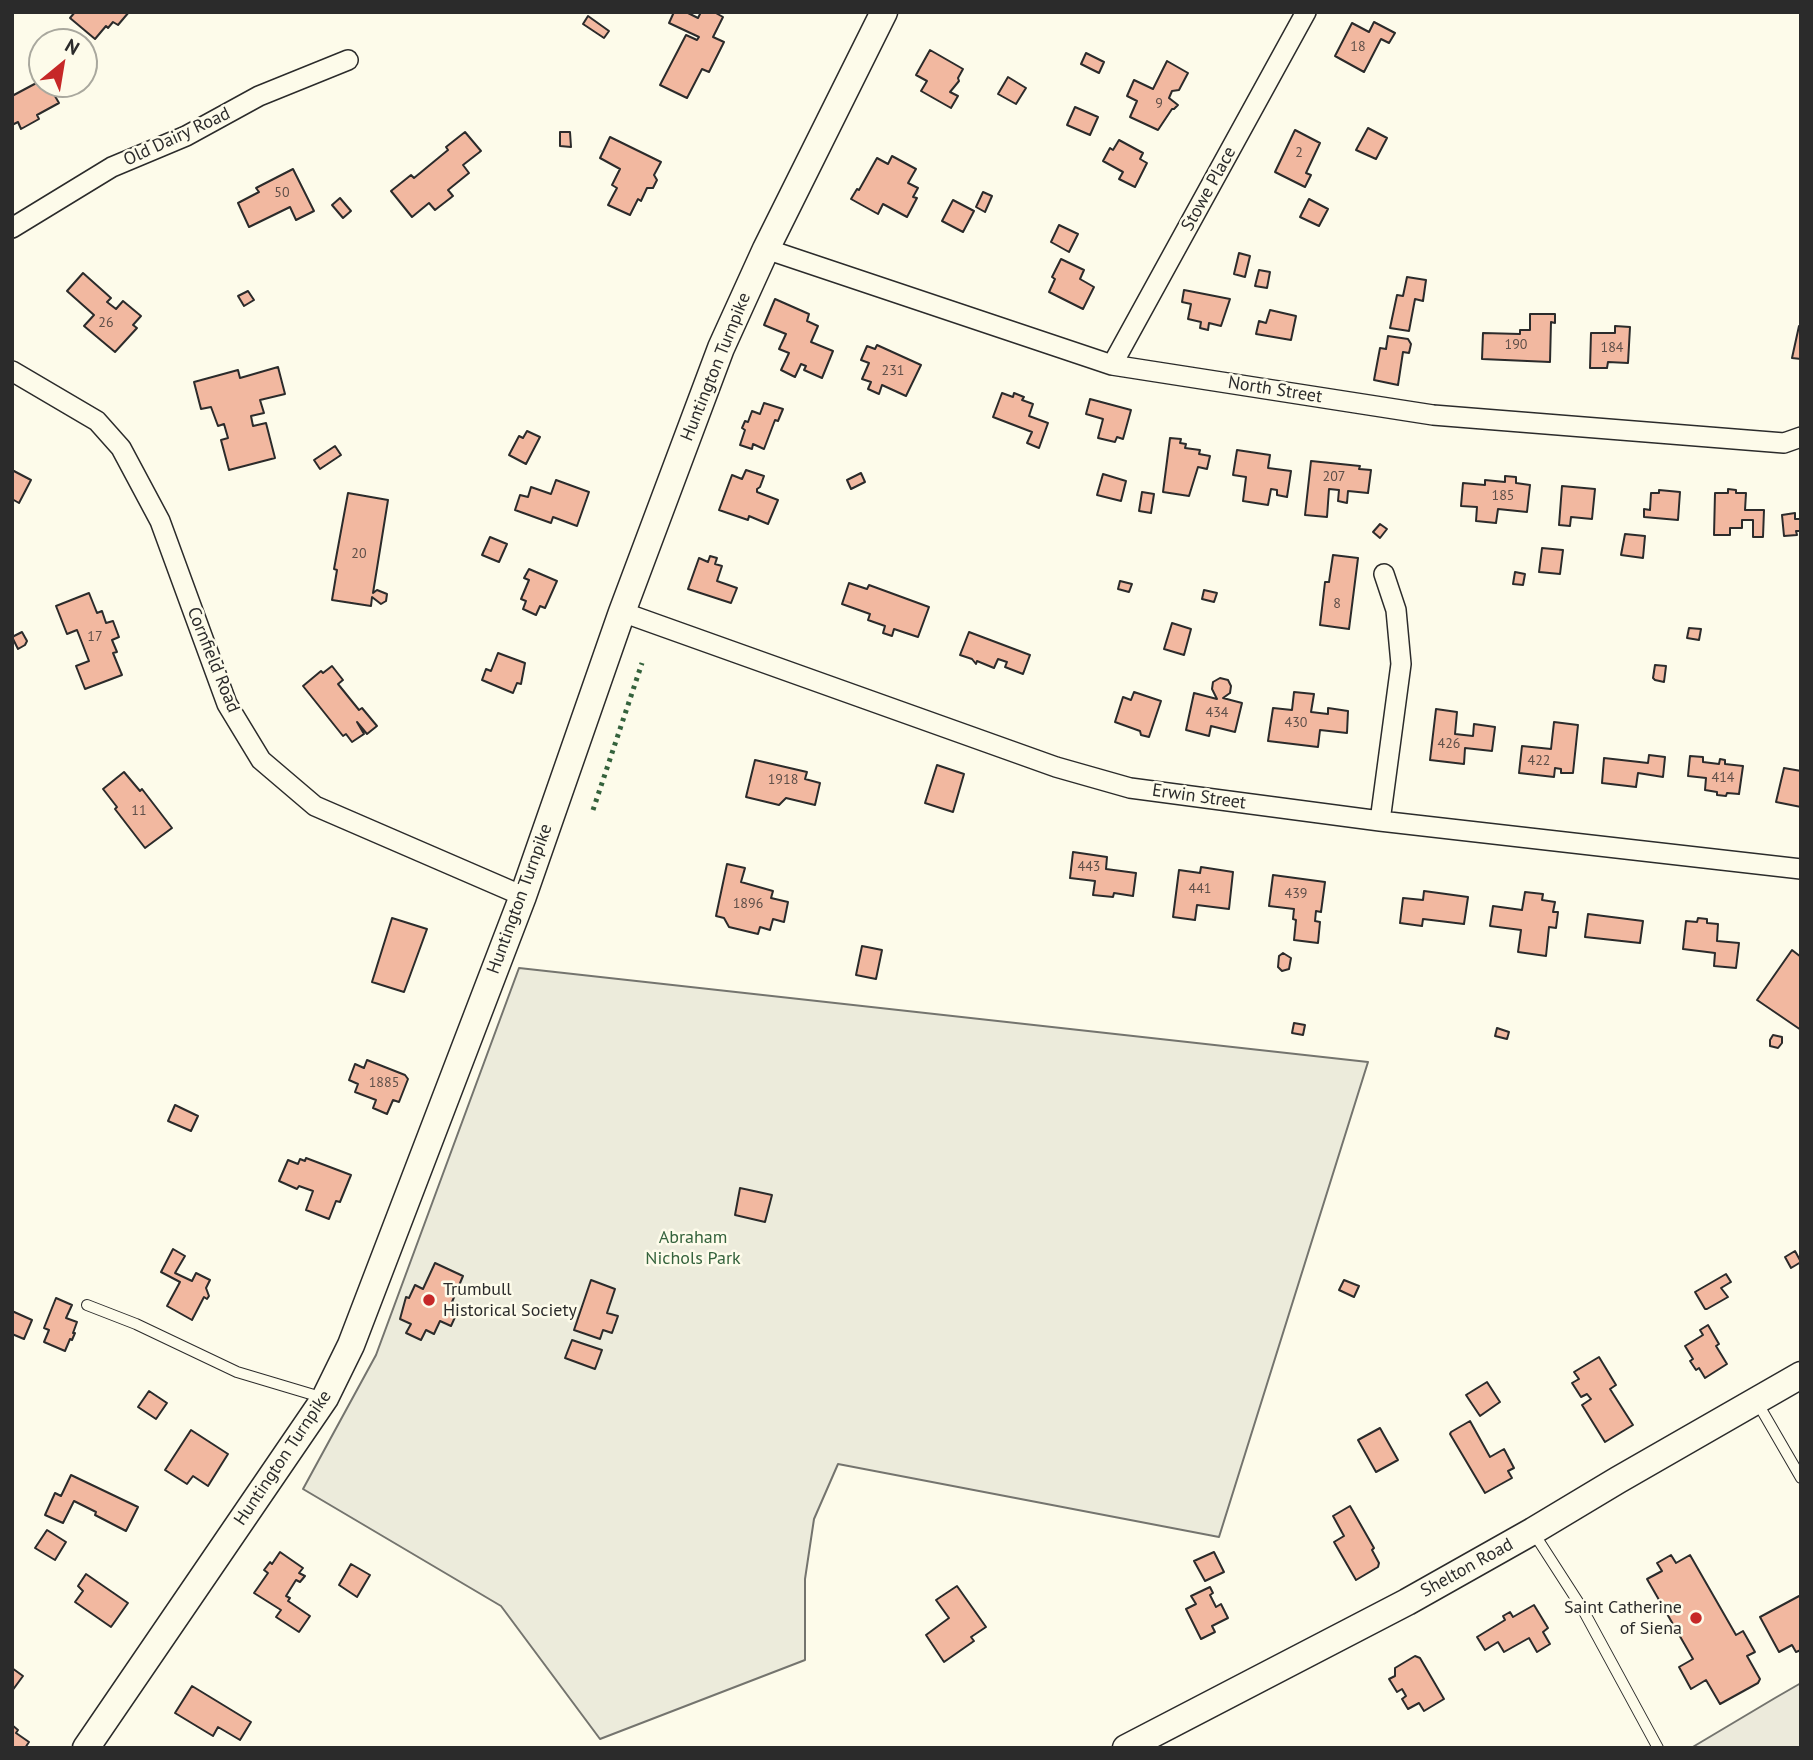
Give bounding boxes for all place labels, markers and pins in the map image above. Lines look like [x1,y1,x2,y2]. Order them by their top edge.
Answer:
place label: Trumbull Historical Society [443,1279,577,1322]
marker: Trumbull Historical Society [421,1292,437,1308]
place label: Saint Catherine of Siena [1564,1597,1682,1640]
marker: Saint Catherine of Siena [1688,1610,1704,1626]

